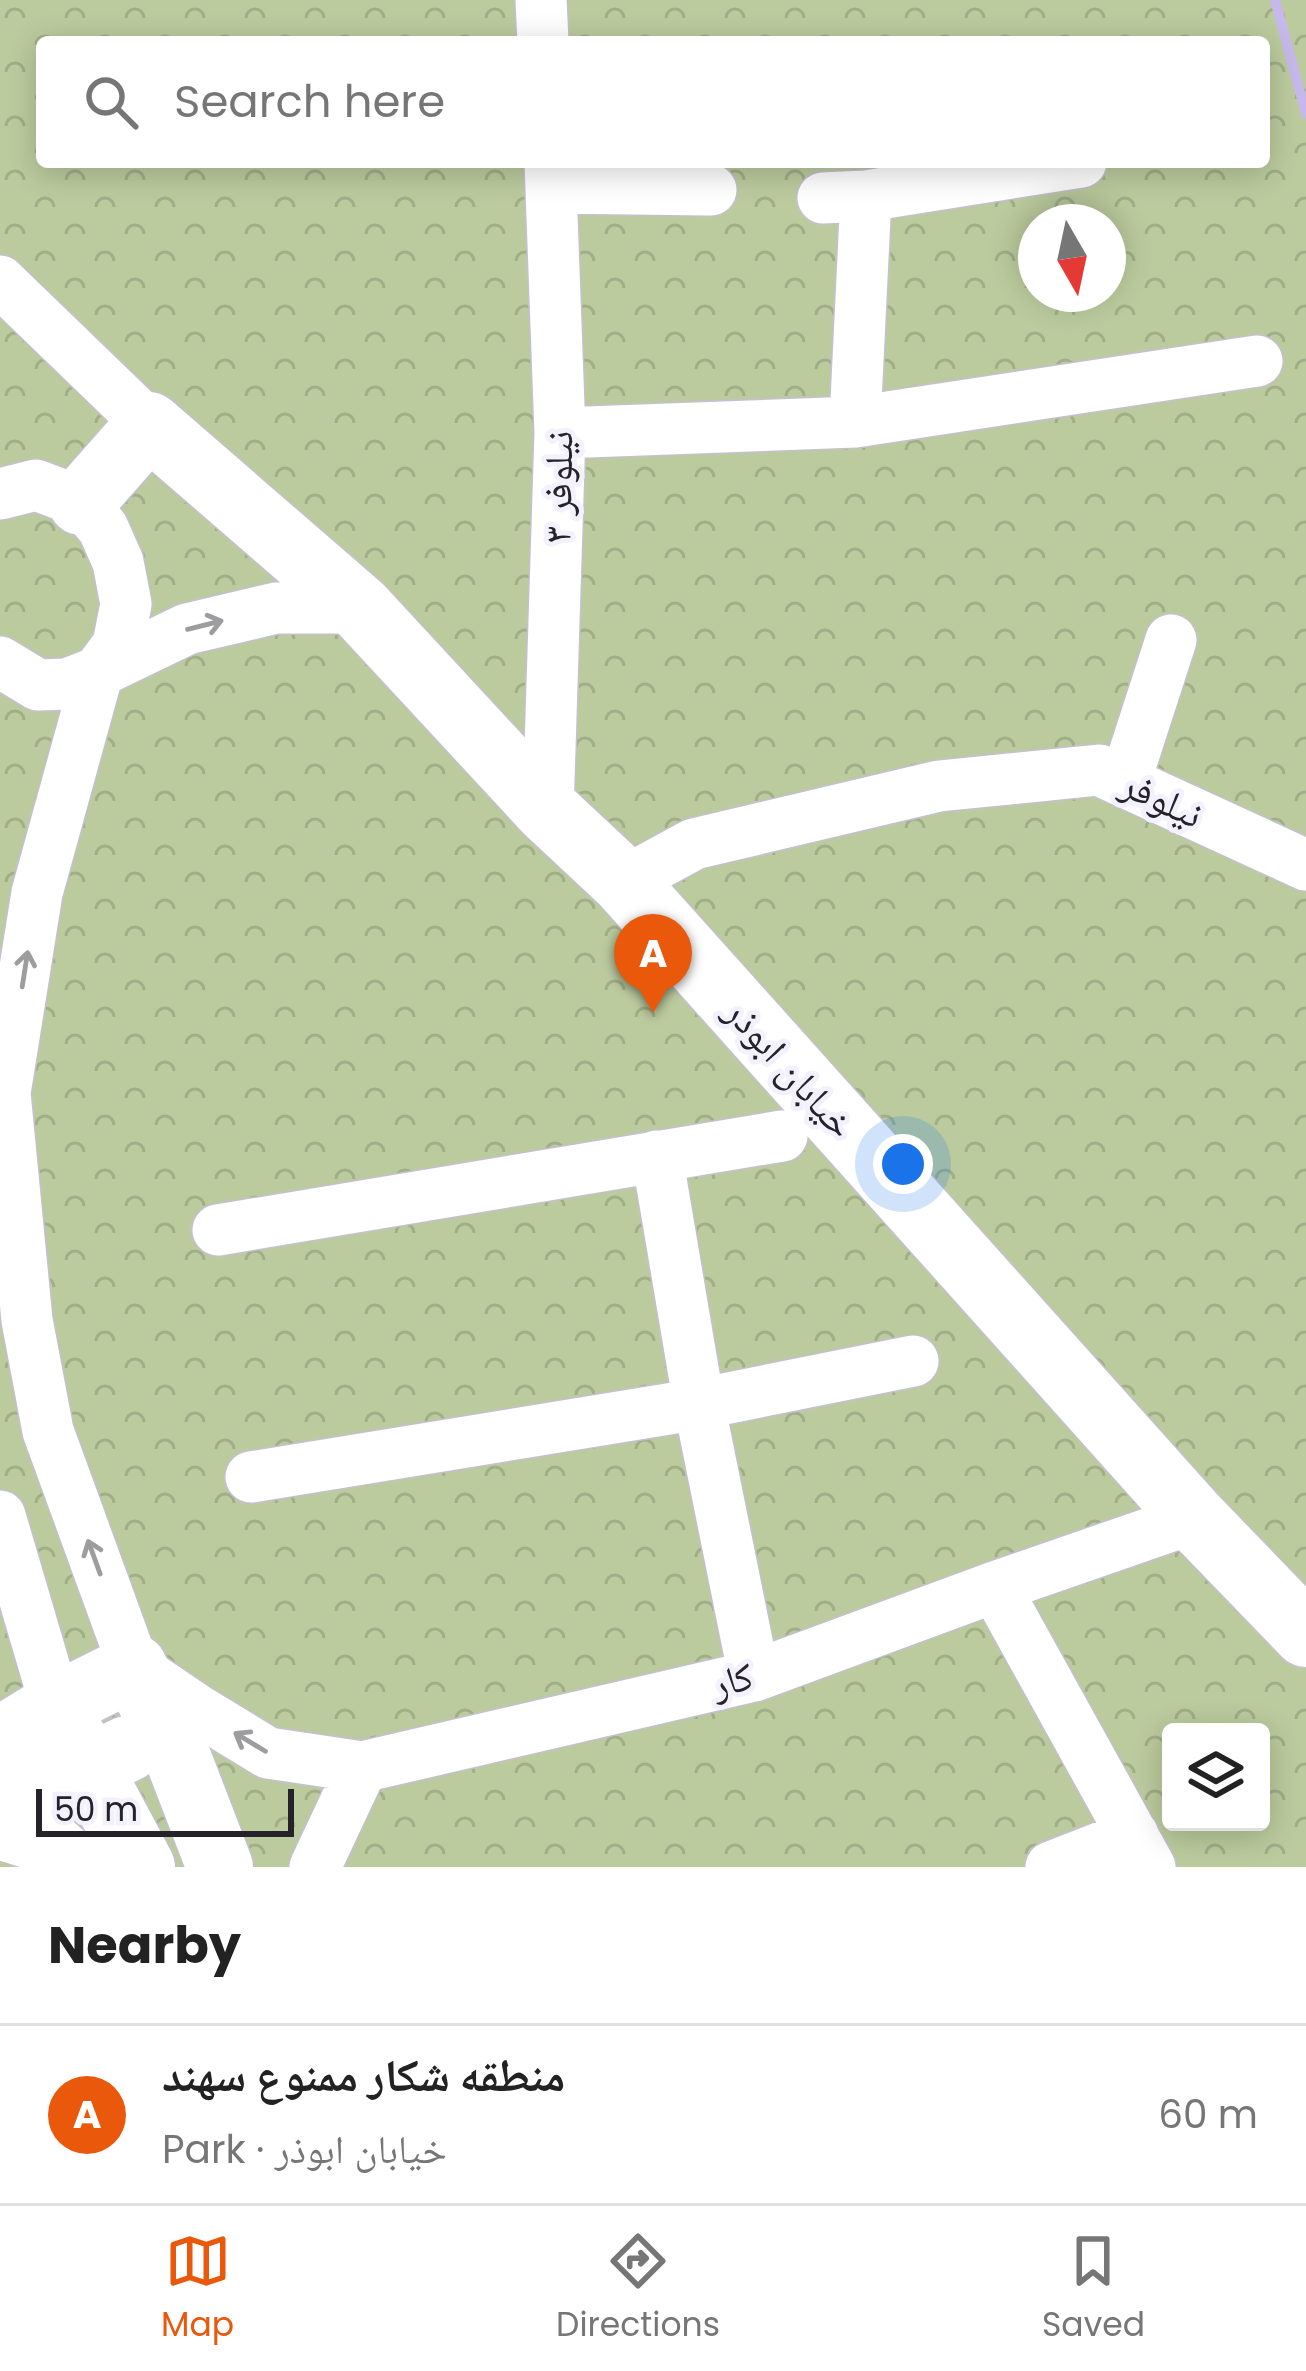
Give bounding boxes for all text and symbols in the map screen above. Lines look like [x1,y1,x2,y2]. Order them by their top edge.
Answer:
search box [36,36,1270,168]
icon: search [78,69,144,135]
text: Search here [174,70,445,133]
north arrow [1018,204,1126,312]
street label: نیلوفر ۳ [530,430,586,544]
one-way arrow [185,613,223,635]
street label: نیلوفر [1111,756,1212,842]
pin: A [614,914,692,1013]
one-way arrow [14,951,37,990]
street label: خیابان ابوذر [711,985,868,1150]
your location [873,1134,933,1194]
one-way arrow [82,1539,103,1576]
street label: کار [704,1648,759,1712]
map controls [1162,1723,1270,1831]
button: layers [1162,1723,1270,1831]
one-way arrow [234,1730,268,1754]
scale bar [36,1783,294,1836]
text: 50 m [54,1786,138,1833]
text: Nearby [48,1909,241,1981]
text: منطقه شکار ممنوع سهند [162,2044,565,2107]
text: A [73,2087,101,2142]
text: 60 m [1158,2087,1258,2142]
text: Park · خیابان ابوذر [162,2122,447,2177]
tab: Map [161,2228,234,2350]
tab: Directions [556,2228,720,2350]
tab: Saved [1042,2228,1145,2350]

